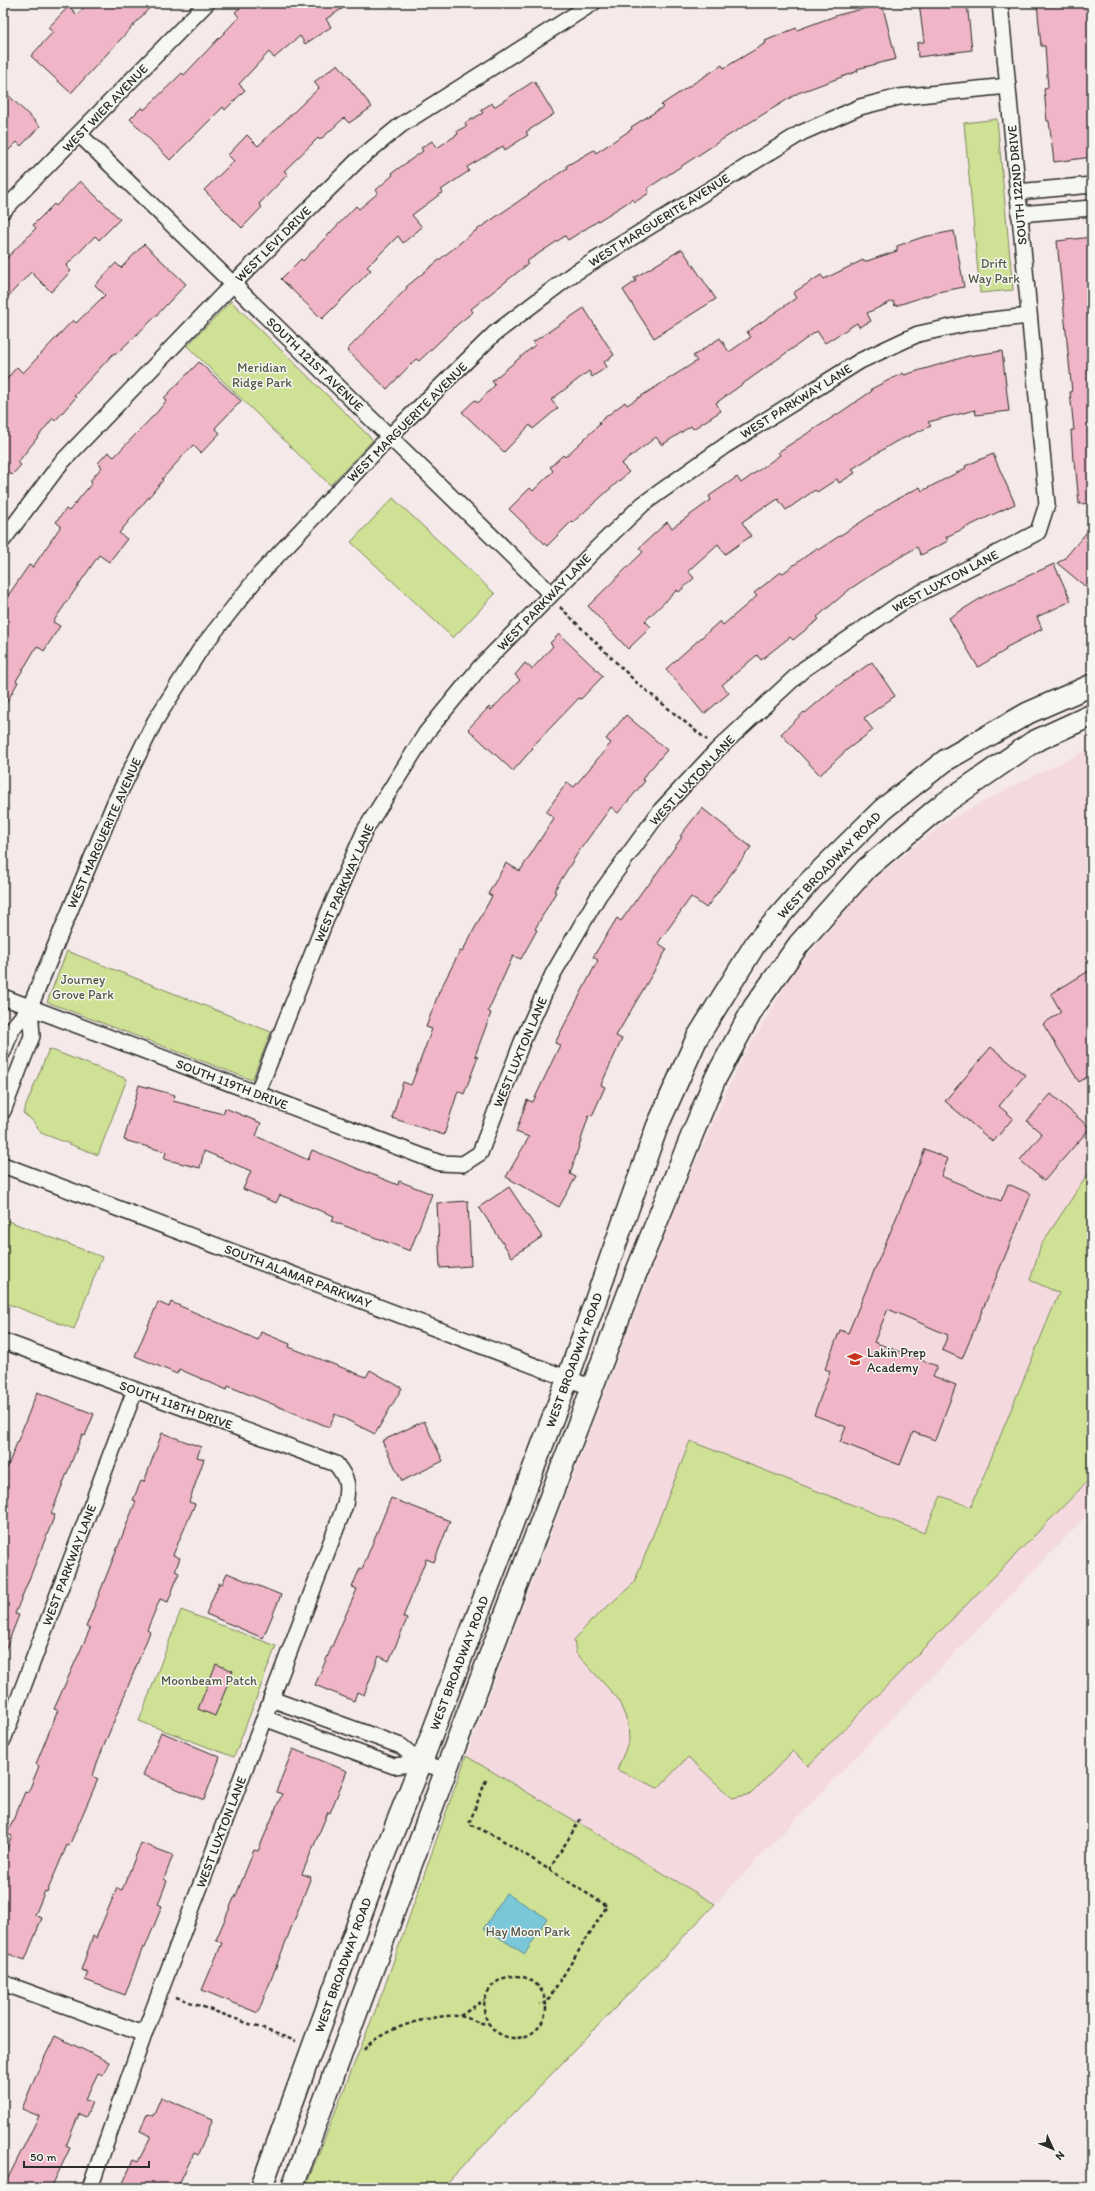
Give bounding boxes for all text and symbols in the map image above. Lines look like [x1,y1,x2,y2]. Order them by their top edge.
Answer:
street label: WEST WIER AVENUE [59,61,151,155]
street label: SOUTH 122ND DRIVE [1004,124,1030,246]
street label: WEST MARGUERITE AVENUE [586,170,732,270]
street label: WEST LEVI DRIVE [232,203,314,285]
park label: Drift Way Park [968,256,1020,286]
street label: SOUTH 121ST AVENUE [263,314,367,414]
street label: WEST MARGUERITE AVENUE [344,359,470,485]
park label: Meridian Ridge Park [232,360,292,390]
street label: WEST PARKWAY LANE [737,361,855,441]
street label: WEST LUXTON LANE [889,547,1001,615]
street label: WEST PARKWAY LANE [494,551,594,653]
street label: WEST LUXTON LANE [646,732,738,828]
street label: WEST MARGUERITE AVENUE [64,755,144,911]
street label: WEST BROADWAY ROAD [774,808,884,921]
street label: WEST PARKWAY LANE [311,821,377,945]
park label: Journey Grove Park [52,972,114,1002]
street label: WEST LUXTON LANE [490,995,550,1109]
street label: SOUTH 119TH DRIVE [174,1056,290,1112]
street label: SOUTH ALAMAR PARKWAY [222,1241,374,1311]
street label: WEST BROADWAY ROAD [543,1290,606,1430]
place label: Lakin Prep Academy [867,1345,926,1375]
school or university icon: Lakin Prep Academy [846,1350,864,1368]
street label: SOUTH 118TH DRIVE [117,1378,235,1432]
street label: WEST PARKWAY LANE [39,1502,99,1628]
street label: WEST BROADWAY ROAD [426,1593,492,1732]
park label: Moonbeam Patch [161,1673,257,1688]
street label: WEST LUXTON LANE [193,1774,249,1890]
street label: WEST BROADWAY ROAD [312,1895,375,2035]
park label: Hay Moon Park [486,1924,571,1939]
north arrow [1033,2129,1073,2169]
scale bar [24,2143,149,2169]
text: N [1053,2148,1067,2163]
text: 50 m [30,2150,56,2164]

